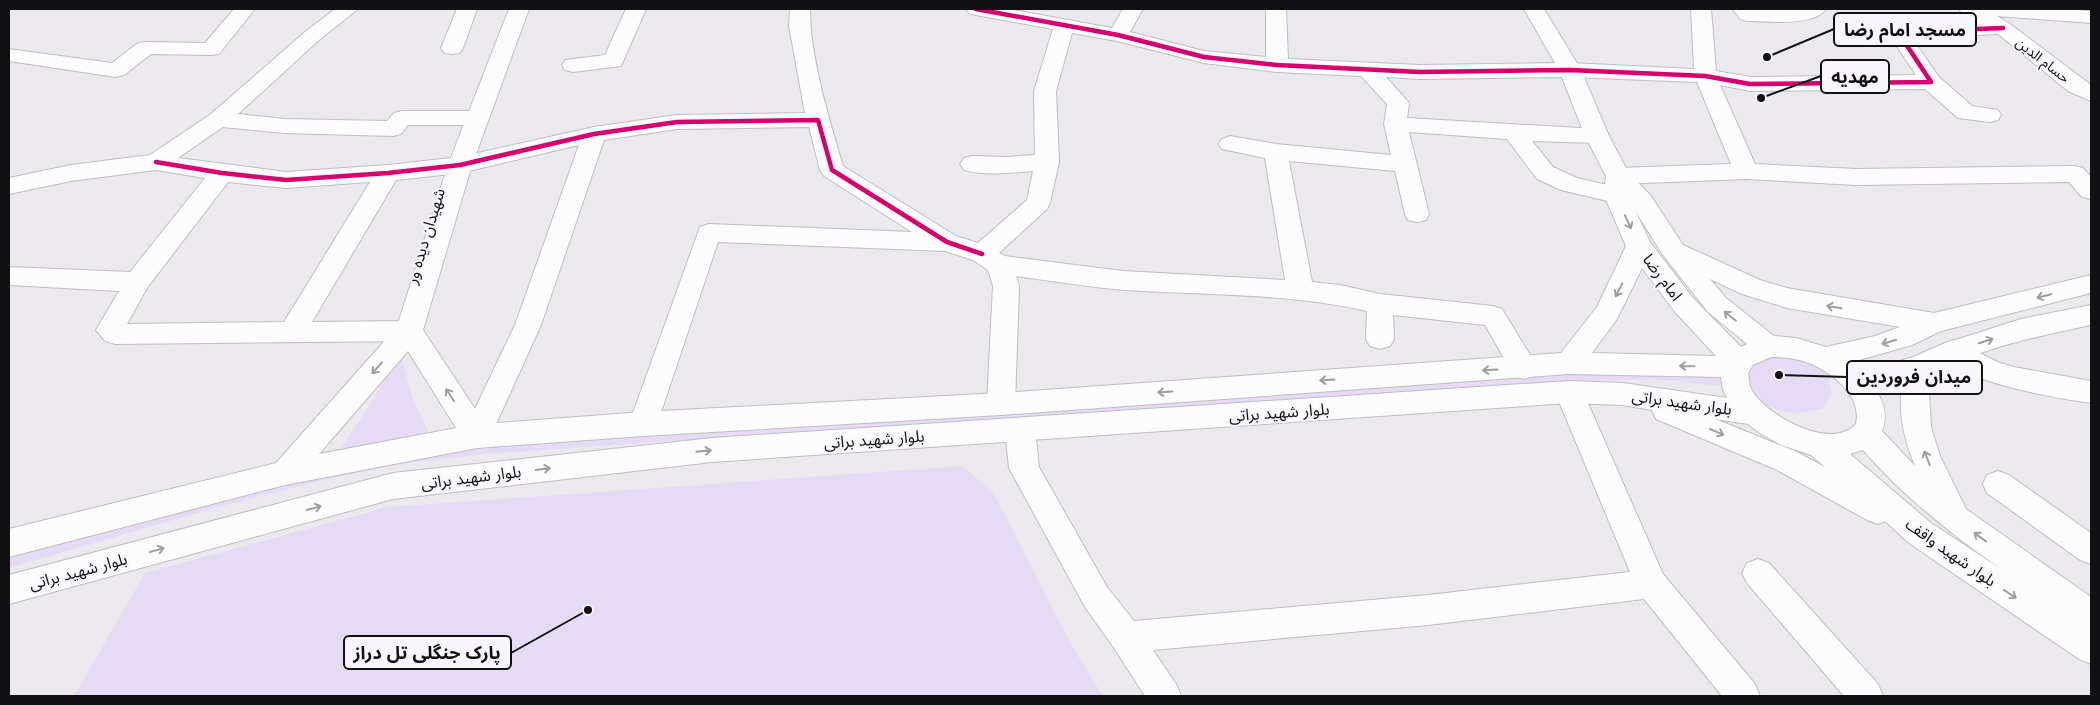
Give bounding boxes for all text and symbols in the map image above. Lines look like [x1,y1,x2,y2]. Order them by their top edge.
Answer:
callout: مسجد امام رضا [1834,13,1976,46]
text: مسجد امام رضا [1844,18,1966,43]
street label: حسام الدین [2011,33,2074,88]
callout: مهدیه [1821,60,1889,93]
text: مهدیه [1831,65,1879,88]
street label: شهیدان دیده ور [401,186,449,287]
one-way arrow [1623,214,1633,229]
street label: امام رضا [1637,250,1687,306]
one-way arrow [1614,282,1623,297]
one-way arrow [2036,292,2052,301]
one-way arrow [1826,301,1842,311]
one-way arrow [1724,310,1737,321]
one-way arrow [1978,335,1994,345]
one-way arrow [1881,338,1897,348]
one-way arrow [371,361,382,374]
one-way arrow [1679,361,1696,371]
callout: میدان فروردین [1847,361,1982,394]
one-way arrow [1482,365,1498,374]
text: میدان فروردین [1857,365,1971,388]
one-way arrow [1320,376,1336,385]
street label: بلوار شهید براتی [1631,385,1733,419]
one-way arrow [1158,387,1174,396]
one-way arrow [445,389,455,403]
street label: بلوار شهید براتی [1228,399,1330,425]
street label: بلوار شهید براتی [823,426,925,452]
one-way arrow [1709,427,1724,437]
one-way arrow [696,446,712,456]
one-way arrow [1922,451,1931,467]
street label: بلوار شهید براتی [420,461,522,493]
one-way arrow [535,464,551,474]
one-way arrow [306,502,322,512]
street label: بلوار شهید واقف [1902,513,2000,591]
one-way arrow [1973,532,1987,542]
one-way arrow [149,544,165,554]
street label: بلوار شهید براتی [27,548,129,594]
one-way arrow [2003,588,2017,599]
callout: پارک جنگلی تل دراز [344,636,511,669]
text: پارک جنگلی تل دراز [352,641,501,665]

